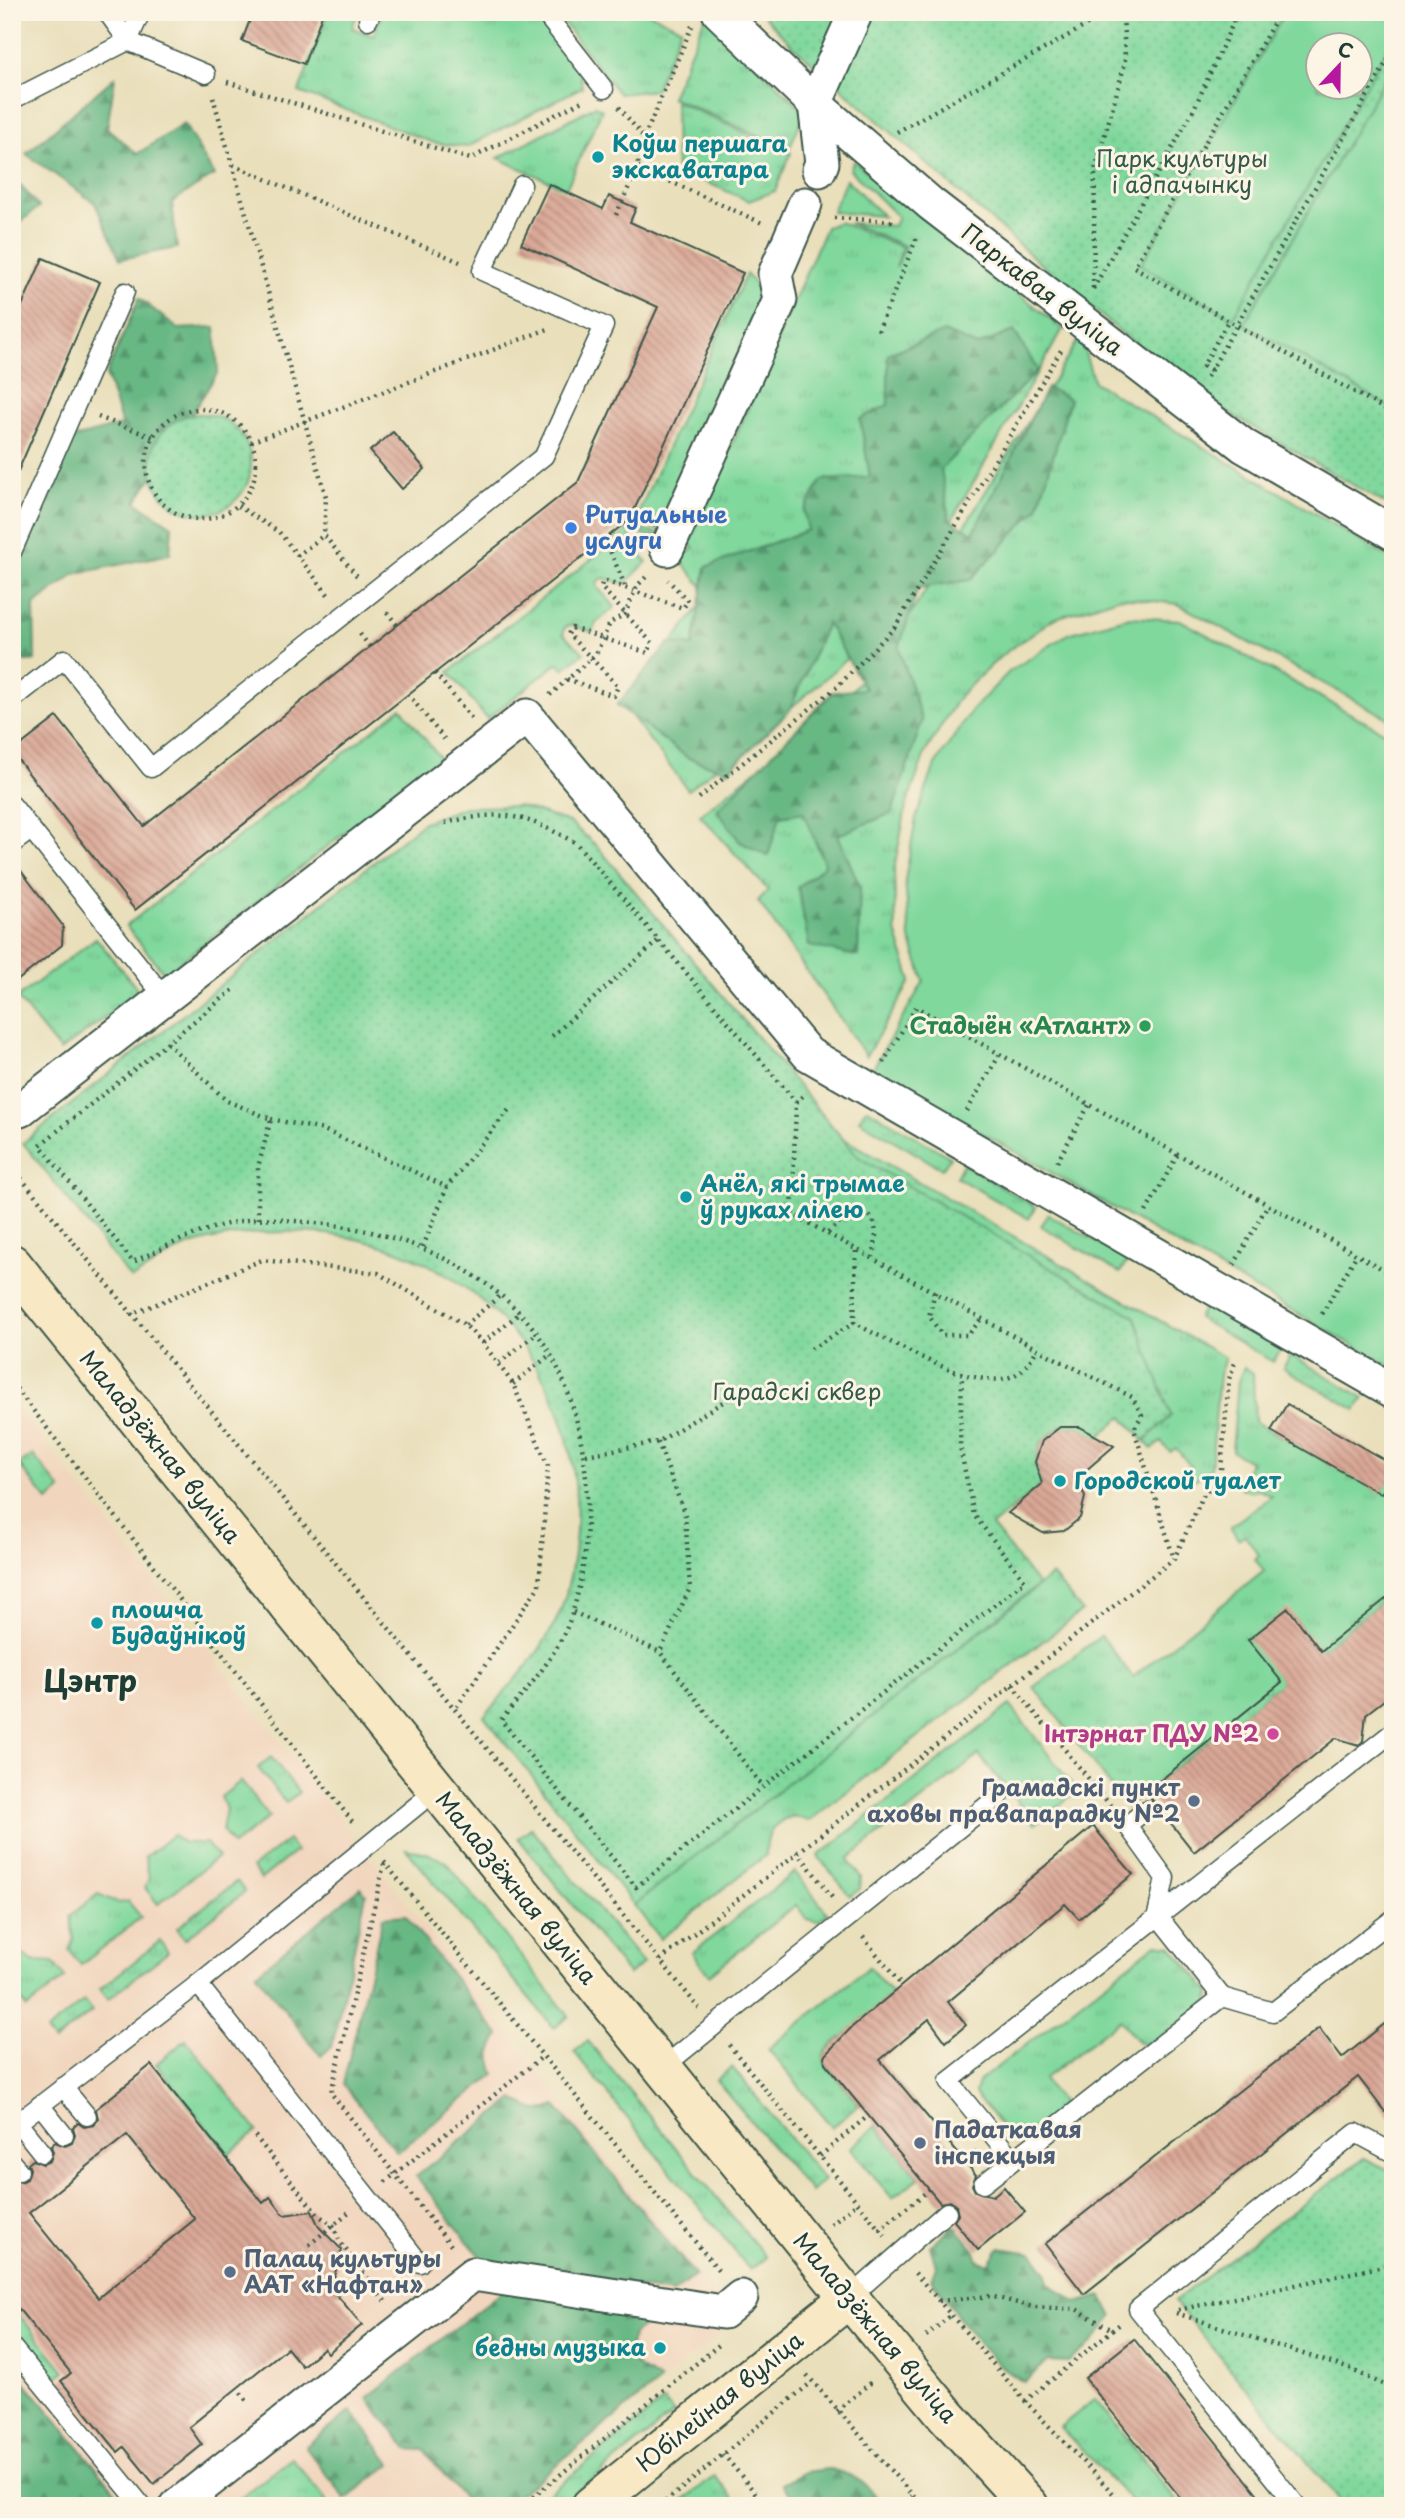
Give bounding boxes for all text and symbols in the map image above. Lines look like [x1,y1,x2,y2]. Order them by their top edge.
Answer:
north arrow [1304,32,1374,102]
text: С [1334,34,1358,65]
place label: Коўш першага экскаватара [612,125,787,186]
park label: Парк культуры і адпачынку [1096,140,1268,201]
marker: Коўш першага экскаватара [590,149,606,165]
street label: Паркавая вуліца [954,214,1131,363]
place label: Ритуальные услуги [585,496,727,557]
marker: Ритуальные услуги [563,520,579,536]
place label: Стадыён «Атлант» [910,1007,1131,1042]
marker: Стадыён «Атлант» [1137,1018,1153,1034]
place label: Анёл, які трымае ў руках лілею [700,1165,905,1226]
marker: Анёл, які трымае ў руках лілею [678,1189,694,1205]
street label: Маладзёжная вуліца [72,1342,250,1550]
park label: Гарадскі сквер [713,1373,881,1408]
place label: Городской туалет [1074,1462,1282,1497]
marker: Городской туалет [1052,1473,1068,1489]
place label: плошча Будаўнікоў [111,1591,246,1652]
marker: плошча Будаўнікоў [89,1615,105,1631]
district label: Цэнтр [43,1657,137,1702]
place label: Інтэрнат ПДУ №2 [1044,1715,1259,1750]
marker: Інтэрнат ПДУ №2 [1265,1726,1281,1742]
place label: Грамадскі пункт аховы правапарадку №2 [867,1769,1181,1830]
street label: Маладзёжная вуліца [428,1783,606,1991]
marker: Грамадскі пункт аховы правапарадку №2 [1186,1793,1202,1809]
place label: Падаткавая інспекцыя [934,2111,1082,2172]
marker: Падаткавая інспекцыя [912,2135,928,2151]
street label: Маладзёжная вуліца [786,2224,967,2430]
place label: Палац культуры ААТ «Нафтан» [244,2240,441,2301]
marker: Палац культуры ААТ «Нафтан» [222,2264,238,2280]
street label: Юбілейная вуліца [628,2322,810,2479]
place label: бедны музыка [475,2329,646,2364]
marker: бедны музыка [652,2340,668,2356]

